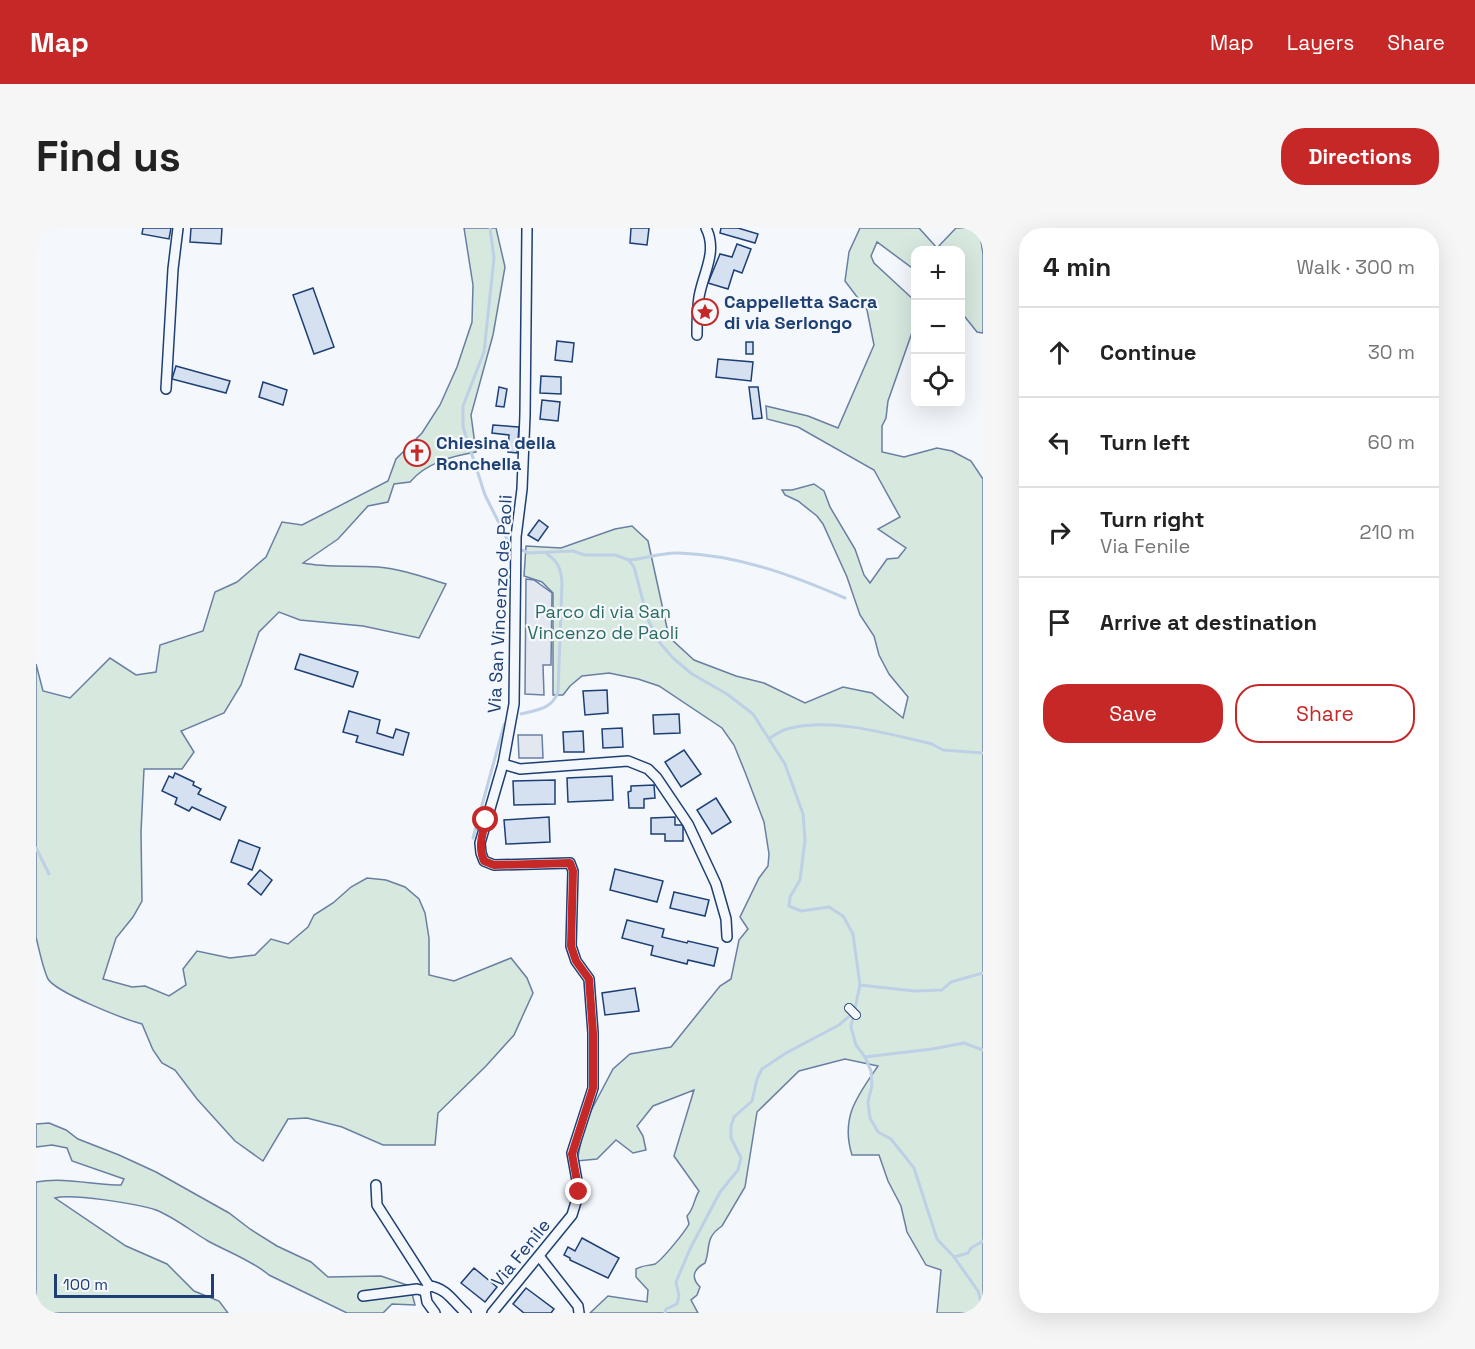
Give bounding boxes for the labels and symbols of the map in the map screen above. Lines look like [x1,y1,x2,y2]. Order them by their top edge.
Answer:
place label: Cappelletta Sacra di via Serlongo [724,290,878,334]
place icon: Cappelletta Sacra di via Serlongo [690,297,720,327]
place label: Chiesina della Ronchella [436,431,557,475]
church icon: Chiesina della Ronchella [402,438,432,468]
street label: Via San Vincenzo de Paoli [482,494,517,714]
park label: Parco di via San Vincenzo de Paoli [527,600,679,644]
route start [472,806,498,832]
route end [565,1178,591,1204]
street label: Via Fenile [486,1214,555,1292]
scale bar [54,1271,214,1298]

